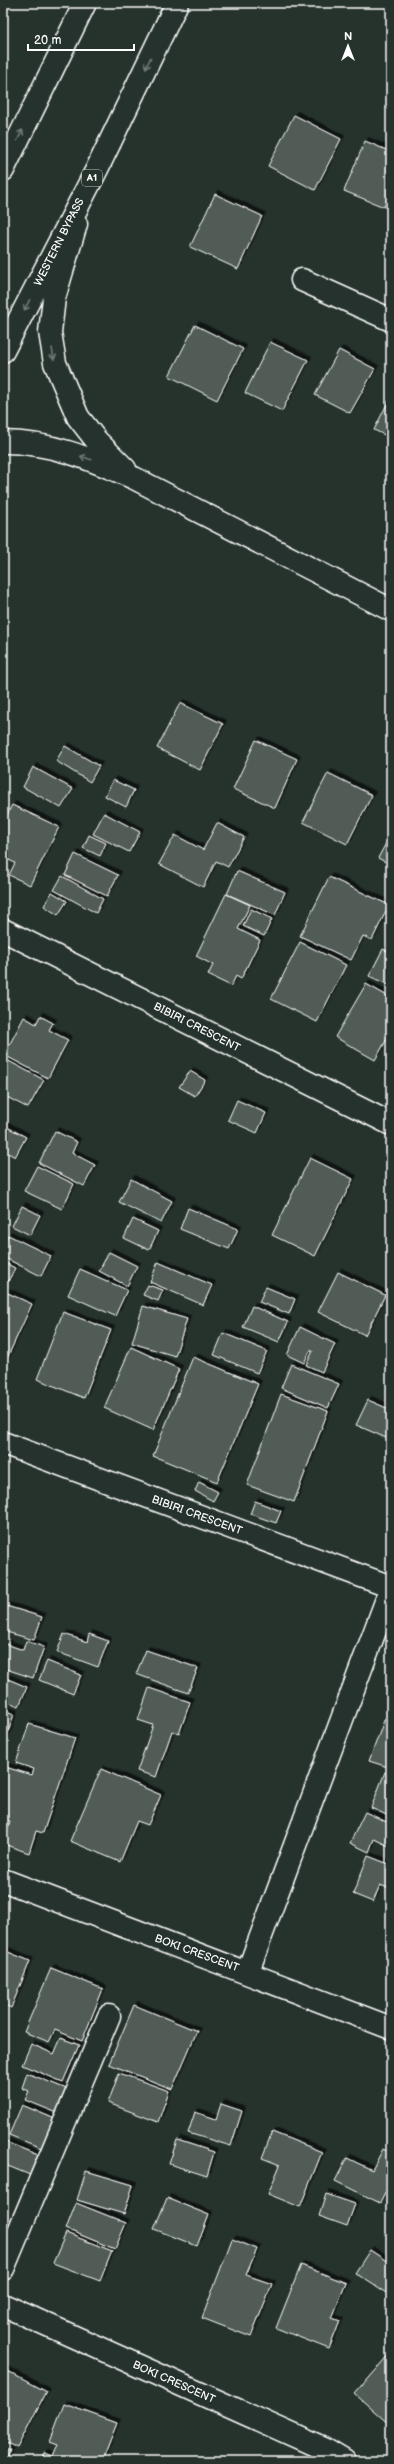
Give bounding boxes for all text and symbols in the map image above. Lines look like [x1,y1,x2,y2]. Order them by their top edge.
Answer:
scale bar [28,26,134,52]
north arrow [328,26,368,66]
text: N [344,30,352,43]
text: 20 m [34,33,61,48]
one-way arrow [144,57,151,69]
one-way arrow [17,130,24,142]
road number: A1 [82,170,102,186]
street label: WESTERN BYPASS [31,196,87,288]
one-way arrow [23,299,30,311]
one-way arrow [50,347,58,360]
one-way arrow [80,453,92,461]
street label: BIBIRI CRESCENT [151,1000,243,1055]
street label: BIBIRI CRESCENT [150,1493,244,1538]
street label: BOKI CRESCENT [153,1932,241,1974]
street label: BOKI CRESCENT [131,2358,218,2406]

